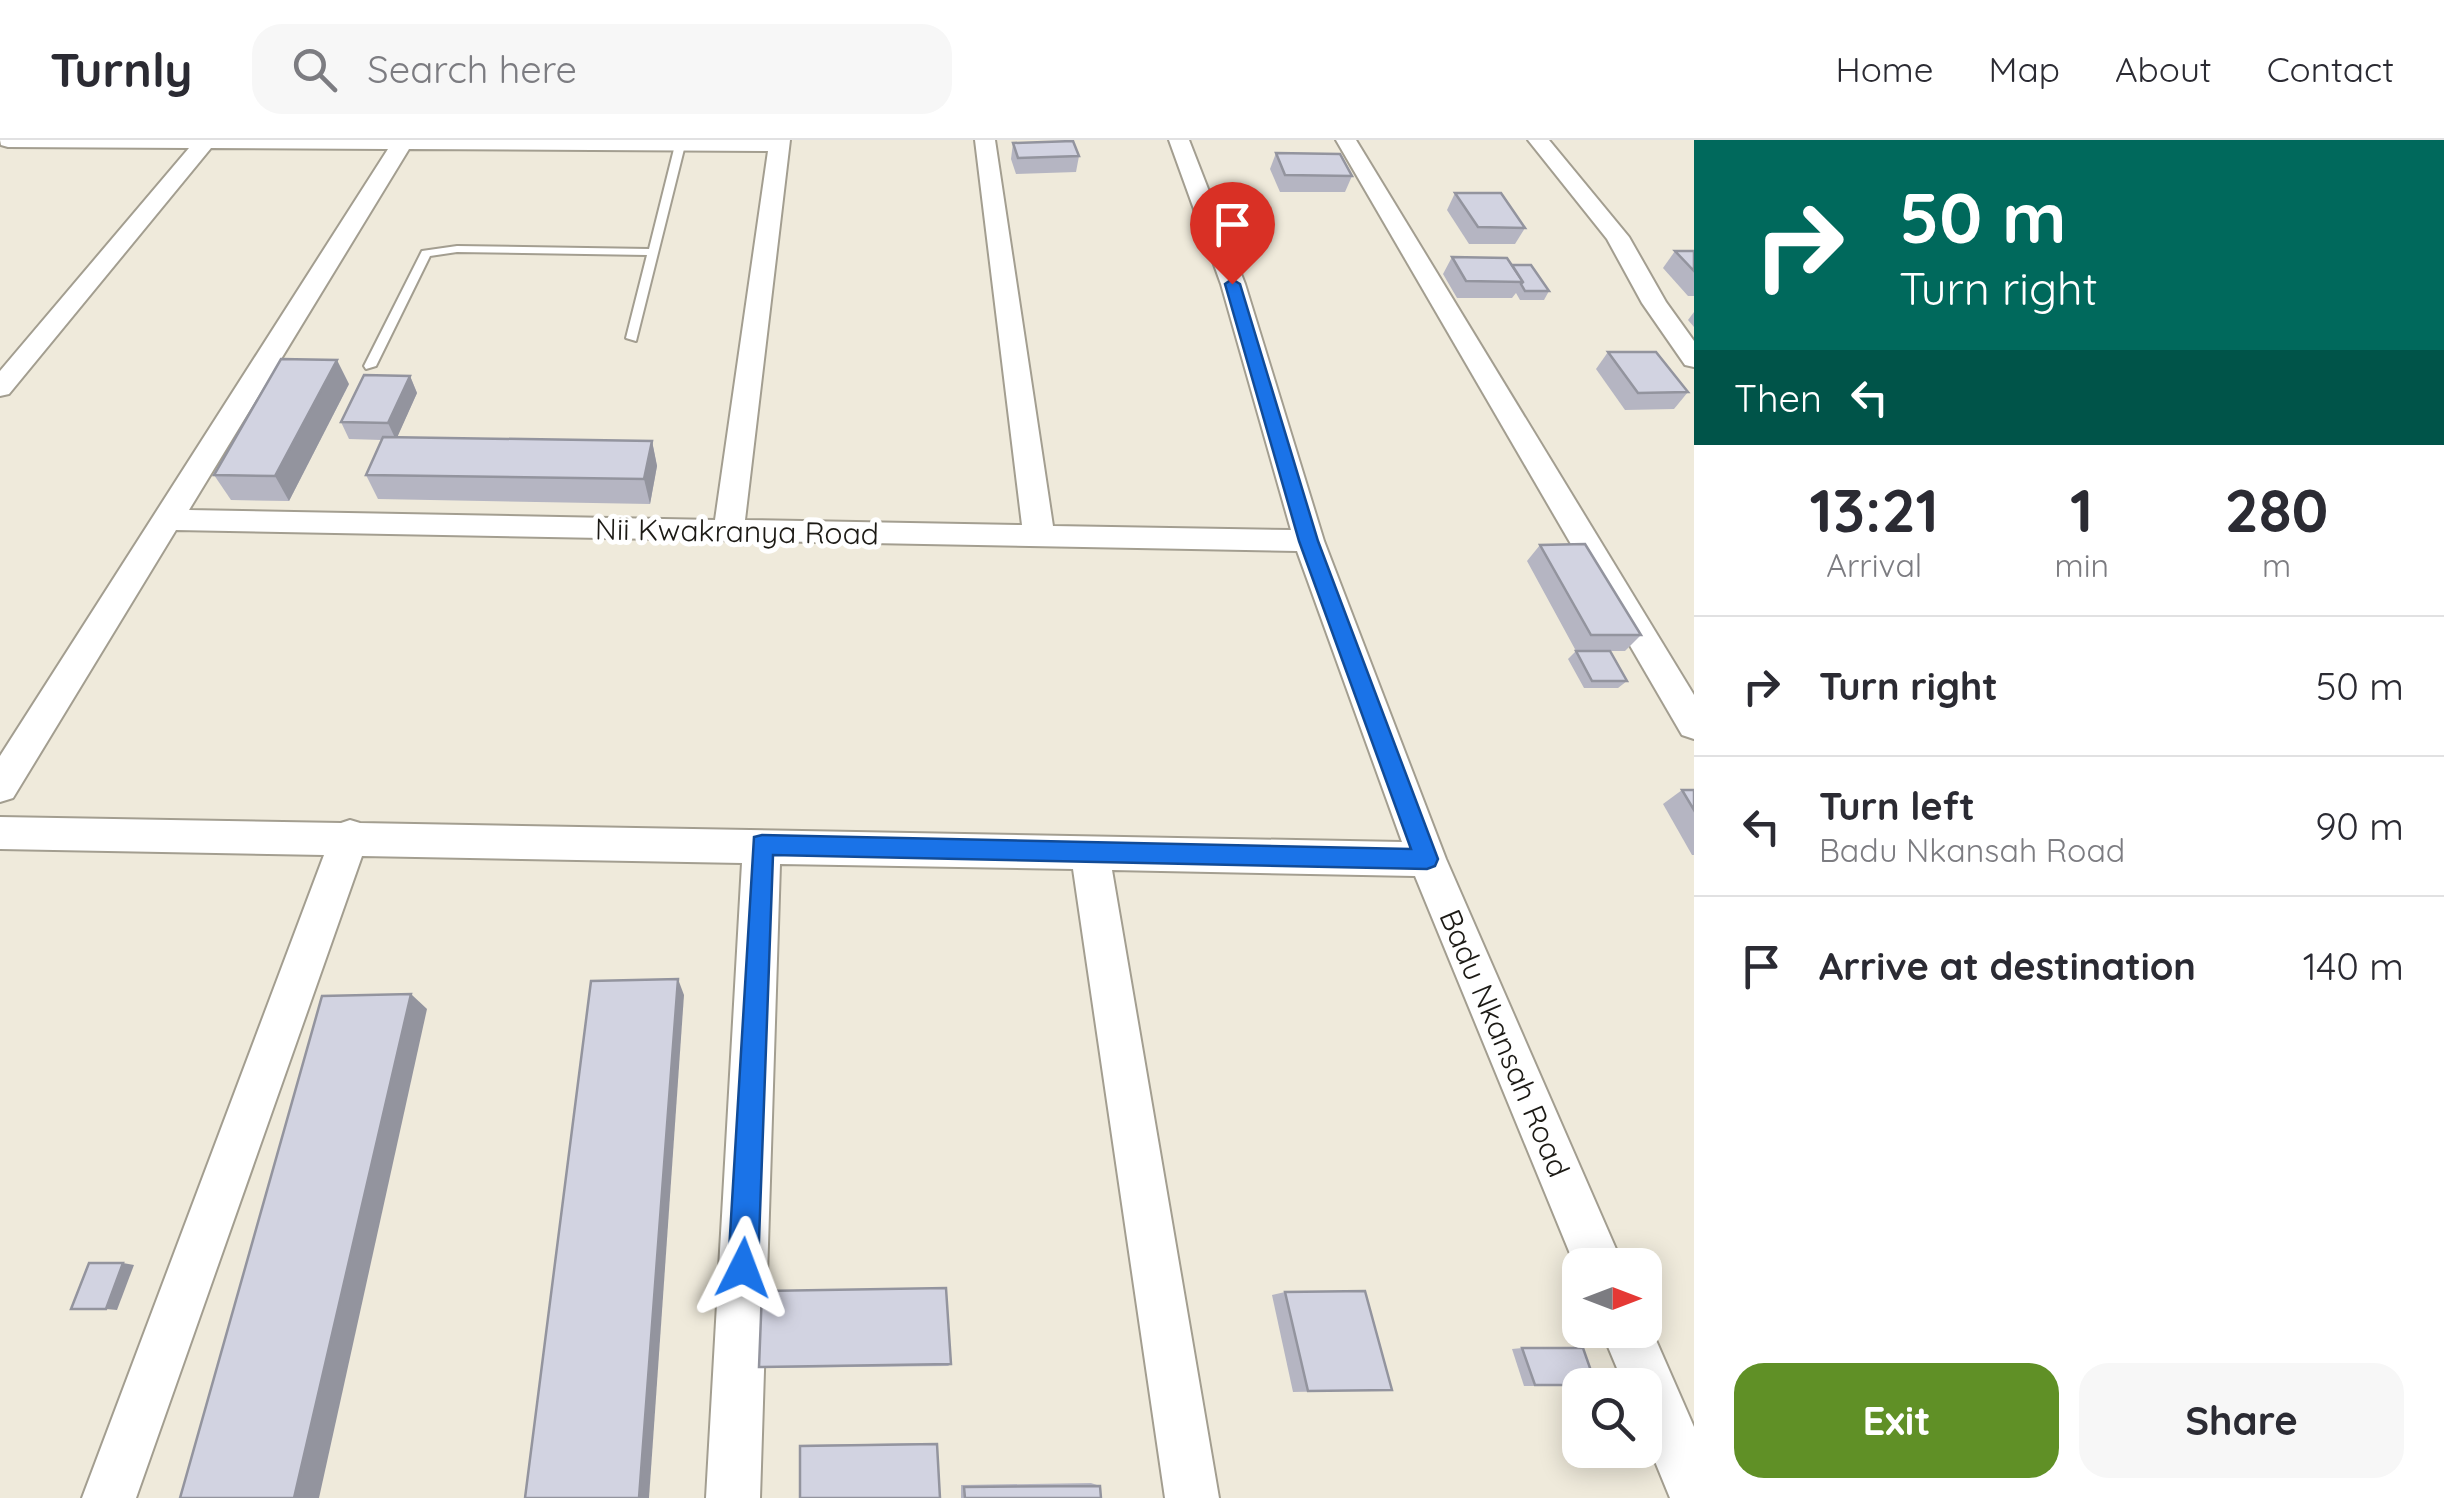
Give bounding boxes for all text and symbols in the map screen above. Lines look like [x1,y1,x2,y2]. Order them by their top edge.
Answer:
search box [252,24,952,114]
text: Turnly [50,39,192,99]
icon: search [287,42,342,97]
text: Search here [367,45,577,93]
text: Home [1836,47,1934,91]
text: Map [1989,47,2060,91]
text: About [2115,47,2212,91]
text: Contact [2267,47,2394,91]
text: 50 m [1899,173,2066,261]
icon: right [1734,180,1864,310]
pin [1190,182,1275,285]
icon: arrive [1205,197,1260,252]
text: Turn right [1899,260,2098,316]
icon: left [1842,370,1897,425]
text: Then [1734,374,1822,422]
text: 13:21 [1810,472,1939,547]
text: 1 [2070,472,2093,547]
text: 280 [2225,472,2328,547]
street label: Nii Kwakranya Road [595,510,879,552]
text: Arrival [1826,545,1922,585]
text: min [2054,545,2109,585]
text: m [2262,545,2291,585]
icon: right [1734,659,1789,714]
text: Turn right [1819,662,1998,710]
text: 50 m [2316,662,2404,710]
text: Turn left [1819,782,1975,830]
icon: left [1734,799,1789,854]
text: 90 m [2315,802,2404,850]
text: Badu Nkansah Road [1819,830,2125,870]
street label: Badu Nkansah Road [1431,903,1579,1183]
icon: arrive [1734,939,1789,994]
text: Arrive at destination [1819,942,2196,990]
text: 140 m [2303,942,2404,990]
position arrow [691,1216,795,1320]
north arrow [1562,1248,1662,1348]
map controls [1562,1248,1662,1468]
button: Exit [1734,1363,2059,1478]
button: Share [2079,1363,2404,1478]
button: search [1562,1368,1662,1468]

